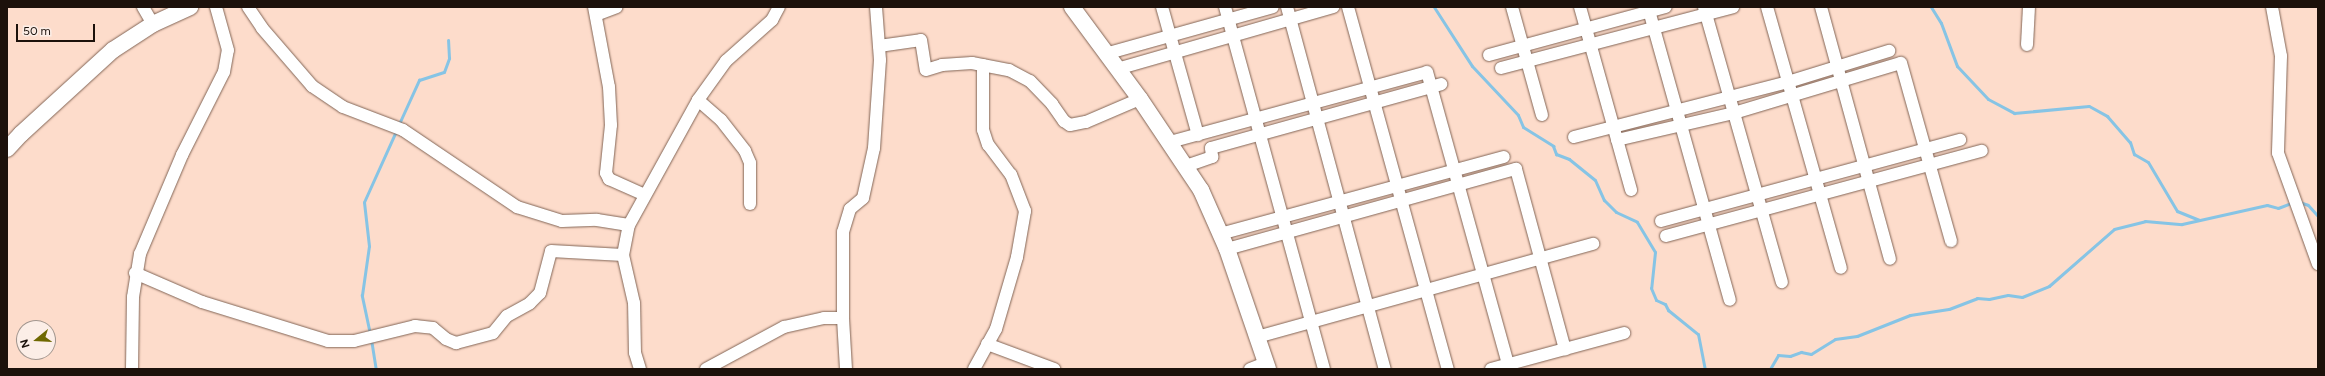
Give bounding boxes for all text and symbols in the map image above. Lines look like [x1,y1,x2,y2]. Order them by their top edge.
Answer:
scale bar [18,16,97,42]
text: 50 m [23,24,51,38]
north arrow [16,320,56,360]
text: N [18,338,33,350]

